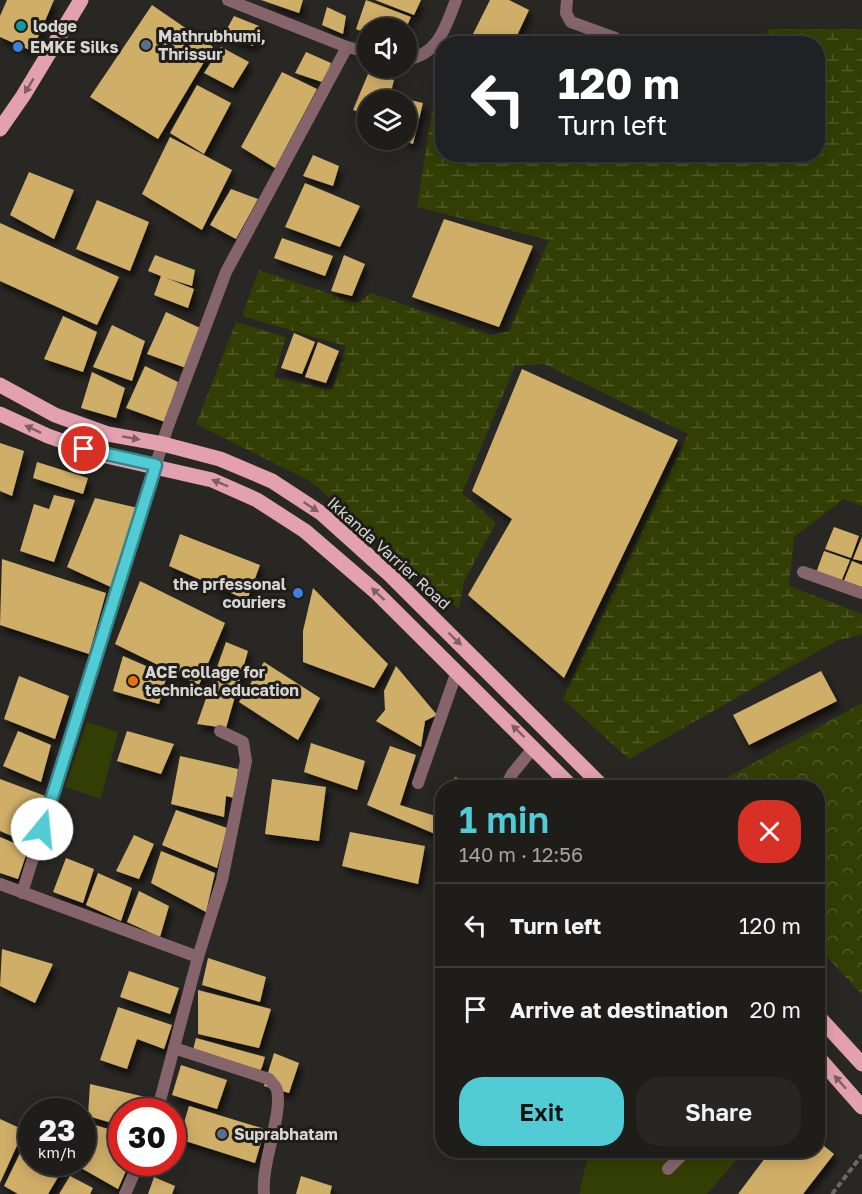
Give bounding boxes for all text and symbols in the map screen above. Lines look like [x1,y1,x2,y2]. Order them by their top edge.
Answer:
place label: lodge [33,16,77,36]
map controls [357,18,417,150]
button: sound [357,18,417,78]
marker: lodge [14,19,28,33]
place label: Mathrubhumi, Thrissur [158,26,266,64]
place label: EMKE Silks [30,37,118,57]
marker: Mathrubhumi, Thrissur [139,38,153,52]
marker: EMKE Silks [11,40,25,54]
text: 120 m [558,58,680,108]
icon: left [459,60,537,138]
one-way arrow [24,78,34,95]
button: layers [357,90,417,150]
text: Turn left [558,109,667,141]
pin [58,423,109,474]
one-way arrow [24,425,41,434]
icon: arrive [67,432,100,465]
one-way arrow [122,434,141,443]
one-way arrow [210,478,228,488]
street label: Ikkanda Varrier Road [323,492,455,614]
one-way arrow [303,501,319,513]
place label: the prfessonal couriers [173,574,287,612]
marker: the prfessonal couriers [291,586,305,600]
one-way arrow [371,587,386,601]
one-way arrow [448,631,462,645]
place label: ACE collage for technical education [145,662,299,700]
marker: ACE collage for technical education [126,674,140,688]
one-way arrow [511,724,525,738]
position arrow [10,797,74,861]
text: 1 min [459,798,549,841]
button: close [738,800,801,863]
text: 140 m · 12:56 [459,842,583,866]
icon: left [459,909,492,942]
text: Turn left [510,912,601,939]
text: 120 m [739,912,801,939]
icon: arrive [459,993,492,1026]
text: Arrive at destination [510,996,728,1023]
text: 20 m [750,996,801,1023]
one-way arrow [834,1075,847,1090]
button: Exit [459,1077,624,1146]
button: Share [636,1077,801,1146]
speed limit sign: 30 [108,1098,186,1176]
text: 23 [39,1112,75,1148]
place label: Suprabhatam [234,1124,338,1144]
marker: Suprabhatam [215,1127,229,1141]
text: km/h [38,1143,76,1161]

